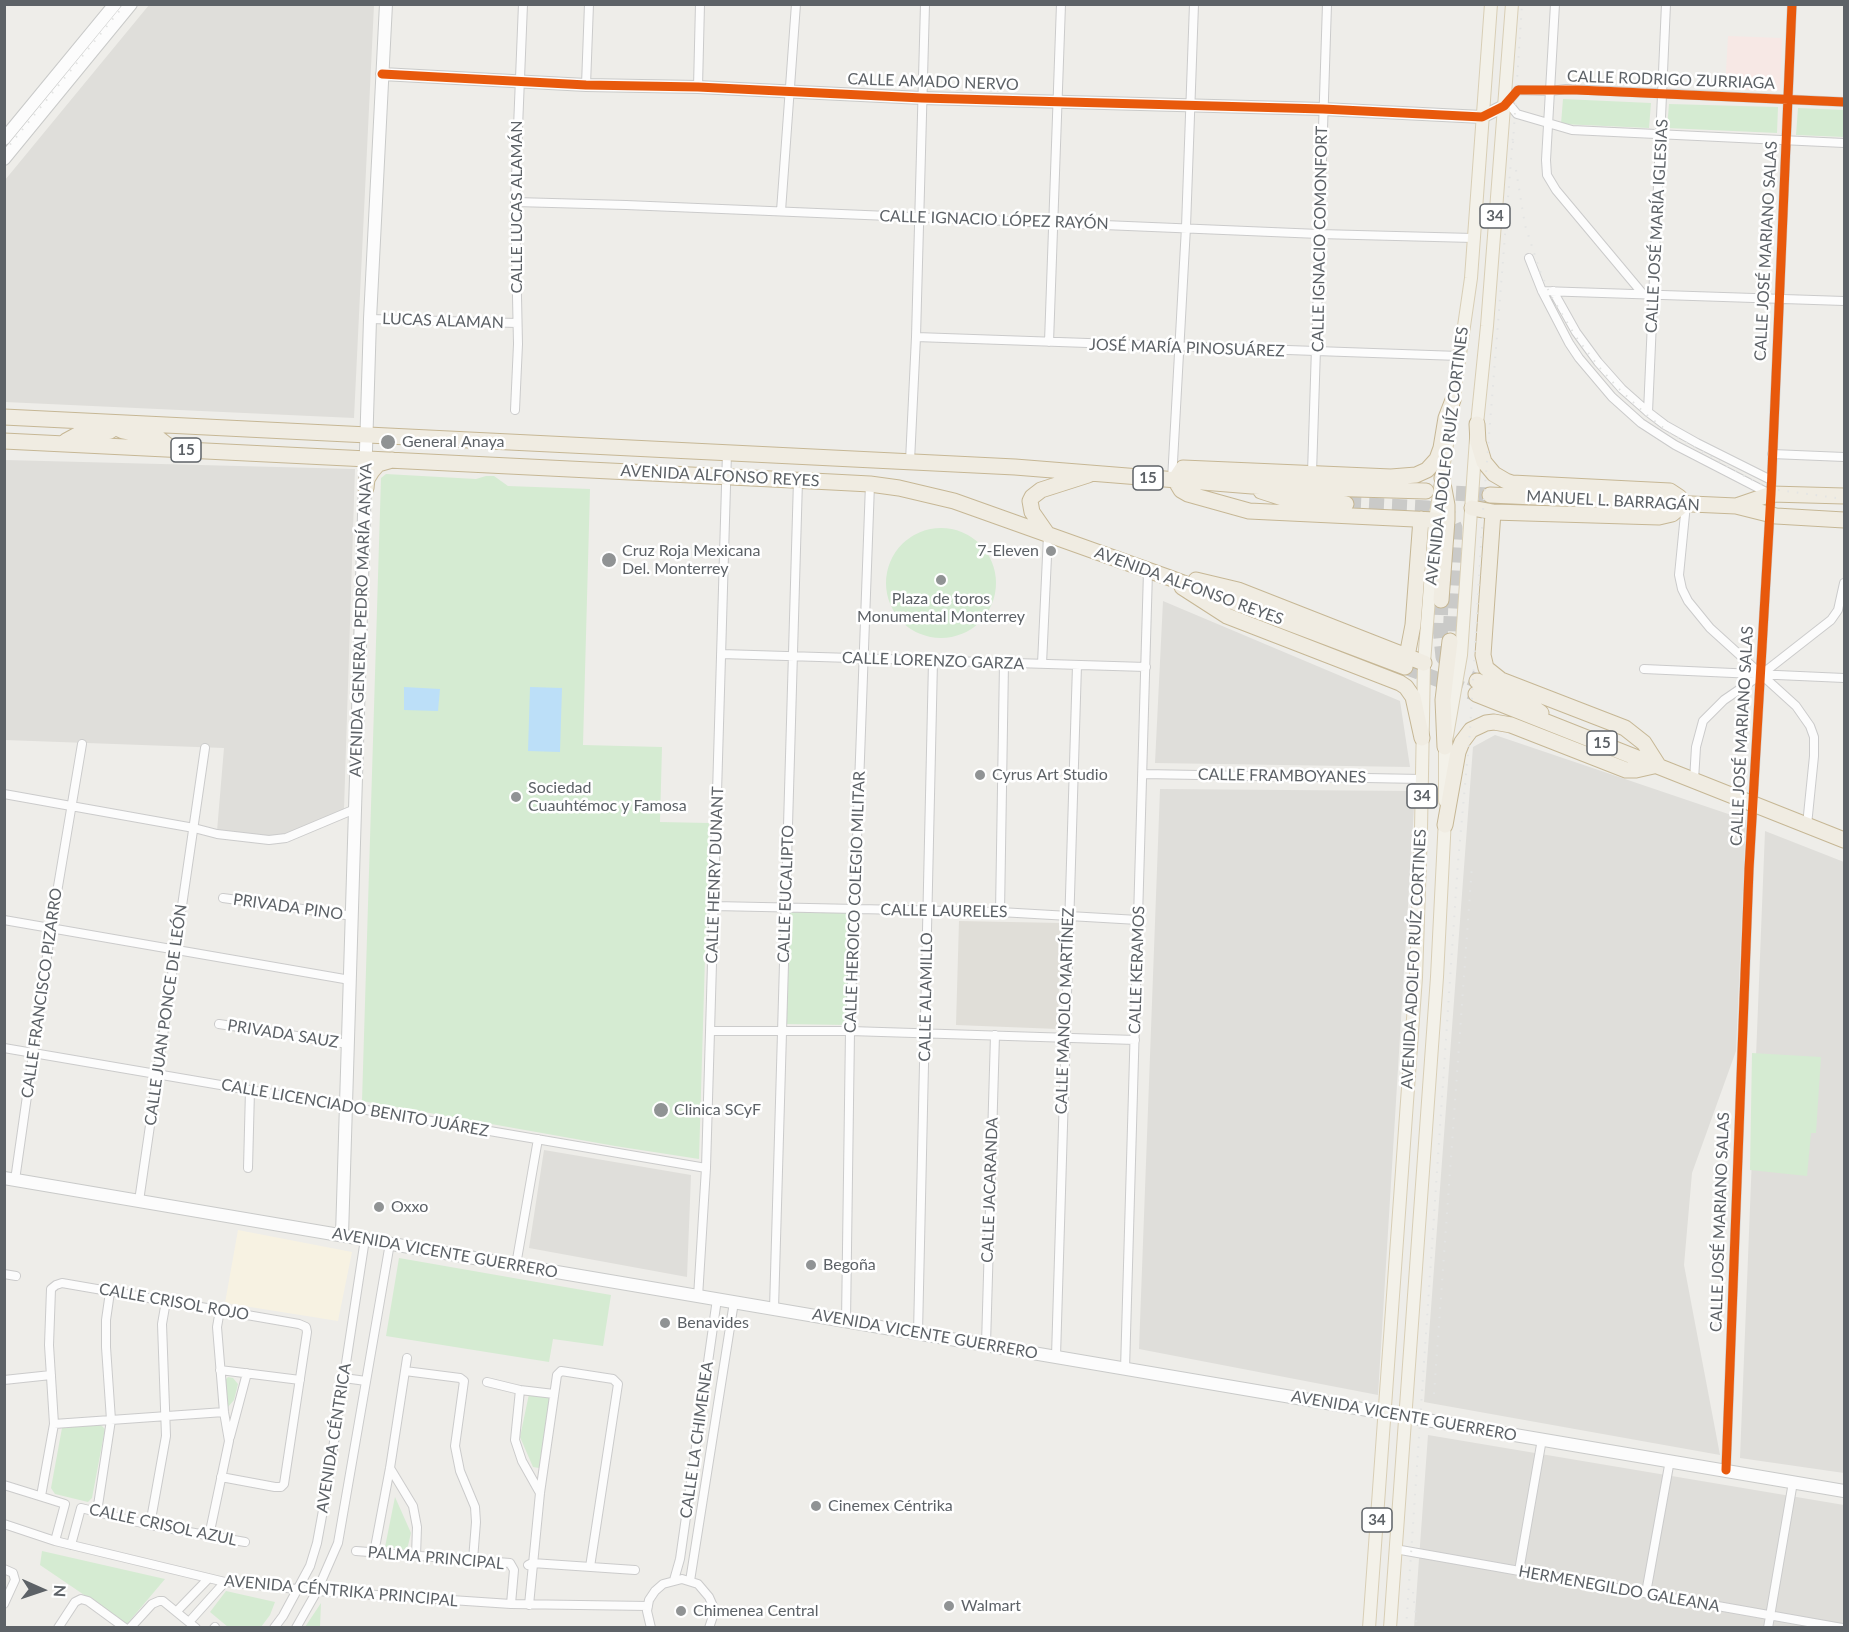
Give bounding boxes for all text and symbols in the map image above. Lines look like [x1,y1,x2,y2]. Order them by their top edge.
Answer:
street label: CALLE RODRIGO ZURRIAGA [1567,67,1775,93]
street label: CALLE AMADO NERVO [847,69,1019,95]
street label: CALLE JOSÉ MARÍA IGLESIAS [1642,119,1672,333]
street label: CALLE LUCAS ALAMÁN [507,121,527,293]
street label: CALLE IGNACIO COMONFORT [1308,126,1332,352]
street label: CALLE JOSÉ MARIANO SALAS [1751,141,1781,361]
road number: 34 [1480,204,1510,228]
street label: CALLE IGNACIO LÓPEZ RAYÓN [879,206,1109,234]
street label: LUCAS ALAMAN [382,309,504,333]
street label: AVENIDA ADOLFO RUÍZ CORTINES [1422,326,1472,586]
street label: JOSÉ MARÍA PINOSUÁREZ [1089,335,1285,361]
place label: General Anaya [402,432,504,452]
marker: General Anaya [379,433,397,451]
road number: 15 [171,438,201,462]
street label: AVENIDA ALFONSO REYES [620,461,820,491]
street label: AVENIDA GENERAL PEDRO MARÍA ANAYA [346,463,376,777]
road number: 15 [1133,466,1163,490]
street label: MANUEL L. BARRAGÁN [1526,487,1700,515]
place label: Cruz Roja Mexicana Del. Monterrey [622,541,760,579]
place label: 7-Eleven [977,541,1039,561]
street label: AVENIDA ALFONSO REYES [1092,543,1286,629]
marker: 7-Eleven [1044,544,1058,558]
marker: Cruz Roja Mexicana Del. Monterrey [600,551,618,569]
marker: Plaza de toros Monumental Monterrey [934,573,948,587]
place label: Plaza de toros Monumental Monterrey [857,589,1025,627]
street label: CALLE JOSÉ MARIANO SALAS [1727,626,1757,846]
street label: CALLE LORENZO GARZA [842,648,1024,674]
road number: 15 [1587,731,1617,755]
place label: Cyrus Art Studio [992,765,1108,785]
street label: CALLE FRAMBOYANES [1198,765,1366,787]
marker: Cyrus Art Studio [973,768,987,782]
street label: CALLE HEROICO COLEGIO MILITAR [841,771,869,1033]
place label: Sociedad Cuauhtémoc y Famosa [528,778,687,816]
road number: 34 [1407,784,1437,808]
street label: CALLE HENRY DUNANT [702,786,728,964]
marker: Sociedad Cuauhtémoc y Famosa [509,790,523,804]
street label: CALLE EUCALIPTO [774,825,798,963]
street label: AVENIDA ADOLFO RUÍZ CORTINES [1398,829,1430,1089]
street label: CALLE FRANCISCO PIZARRO [18,887,66,1099]
street label: PRIVADA PINO [232,890,344,924]
street label: CALLE LAURELES [880,900,1008,922]
street label: CALLE JUAN PONCE DE LEÓN [141,903,191,1127]
street label: CALLE KERAMOS [1125,906,1149,1034]
street label: CALLE MANOLO MARTÍNEZ [1052,907,1078,1115]
street label: CALLE ALAMILLO [915,932,937,1062]
street label: PRIVADA SAUZ [226,1016,340,1052]
street label: CALLE LICENCIADO BENITO JUÁREZ [220,1075,490,1141]
place label: Clinica SCyF [674,1100,761,1120]
marker: Clinica SCyF [652,1101,670,1119]
street label: CALLE JOSÉ MARIANO SALAS [1707,1112,1733,1332]
street label: CALLE JACARANDA [978,1117,1002,1263]
place label: Oxxo [391,1197,428,1217]
marker: Oxxo [372,1200,386,1214]
street label: AVENIDA VICENTE GUERRERO [331,1224,559,1282]
place label: Begoña [823,1255,876,1275]
marker: Begoña [804,1258,818,1272]
street label: CALLE CRISOL ROJO [97,1279,251,1325]
street label: AVENIDA VICENTE GUERRERO [811,1305,1039,1363]
place label: Benavides [677,1313,749,1333]
marker: Benavides [658,1316,672,1330]
street label: CALLE LA CHIMENEA [676,1360,718,1520]
street label: AVENIDA CÉNTRICA [313,1362,355,1514]
street label: AVENIDA VICENTE GUERRERO [1290,1387,1518,1445]
place label: Cinemex Céntrika [828,1496,953,1516]
marker: Cinemex Céntrika [809,1499,823,1513]
street label: CALLE CRISOL AZUL [87,1500,239,1550]
road number: 34 [1362,1508,1392,1532]
street label: PALMA PRINCIPAL [367,1542,505,1574]
north arrow [12,1560,72,1620]
street label: HERMENEGILDO GALEANA [1517,1562,1721,1616]
street label: AVENIDA CÉNTRIKA PRINCIPAL [223,1571,459,1611]
text: N [51,1584,70,1598]
place label: Walmart [961,1596,1021,1616]
marker: Walmart [942,1599,956,1613]
place label: Chimenea Central [693,1601,818,1621]
marker: Chimenea Central [674,1604,688,1618]

